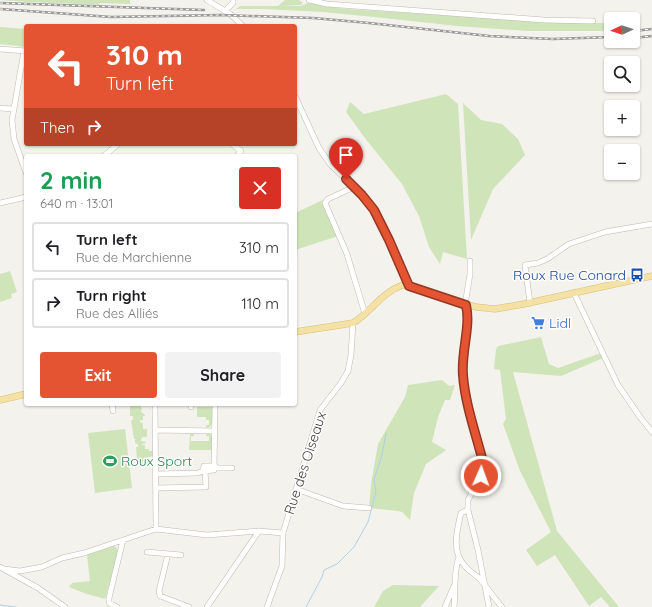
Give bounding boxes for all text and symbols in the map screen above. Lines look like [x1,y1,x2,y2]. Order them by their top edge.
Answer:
north arrow [604,12,640,48]
map controls [604,12,640,180]
text: 310 m [106,37,183,72]
icon: left [40,40,92,92]
button: search [604,56,640,92]
text: Turn left [106,72,174,95]
button: + [604,100,640,136]
icon: right [83,116,105,138]
text: Then [40,118,75,137]
pin [329,138,363,179]
icon: arrive [335,144,357,166]
button: − [604,144,640,180]
text: 2 min [40,165,102,195]
button: close [239,167,281,209]
text: 640 m · 13:01 [40,195,113,211]
text: Turn left [76,230,138,249]
icon: left [42,236,64,258]
text: 310 m [239,238,279,257]
text: Rue de Marchienne [76,249,192,265]
place label: Roux Rue Conard [513,266,626,284]
bus stop icon: Roux Rue Conard [629,267,645,283]
text: Turn right [76,286,147,305]
icon: right [42,292,64,314]
text: 110 m [241,294,279,313]
text: Rue des Alliés [76,305,158,321]
place label: Lidl [549,314,571,332]
supermarket icon: Lidl [530,315,546,331]
button: Exit [40,352,157,398]
button: Share [165,352,281,398]
street label: Rue des Oiseaux [280,409,330,517]
place label: Roux Sport [121,452,193,470]
sports icon: Roux Sport [102,453,118,469]
position arrow [460,455,502,497]

